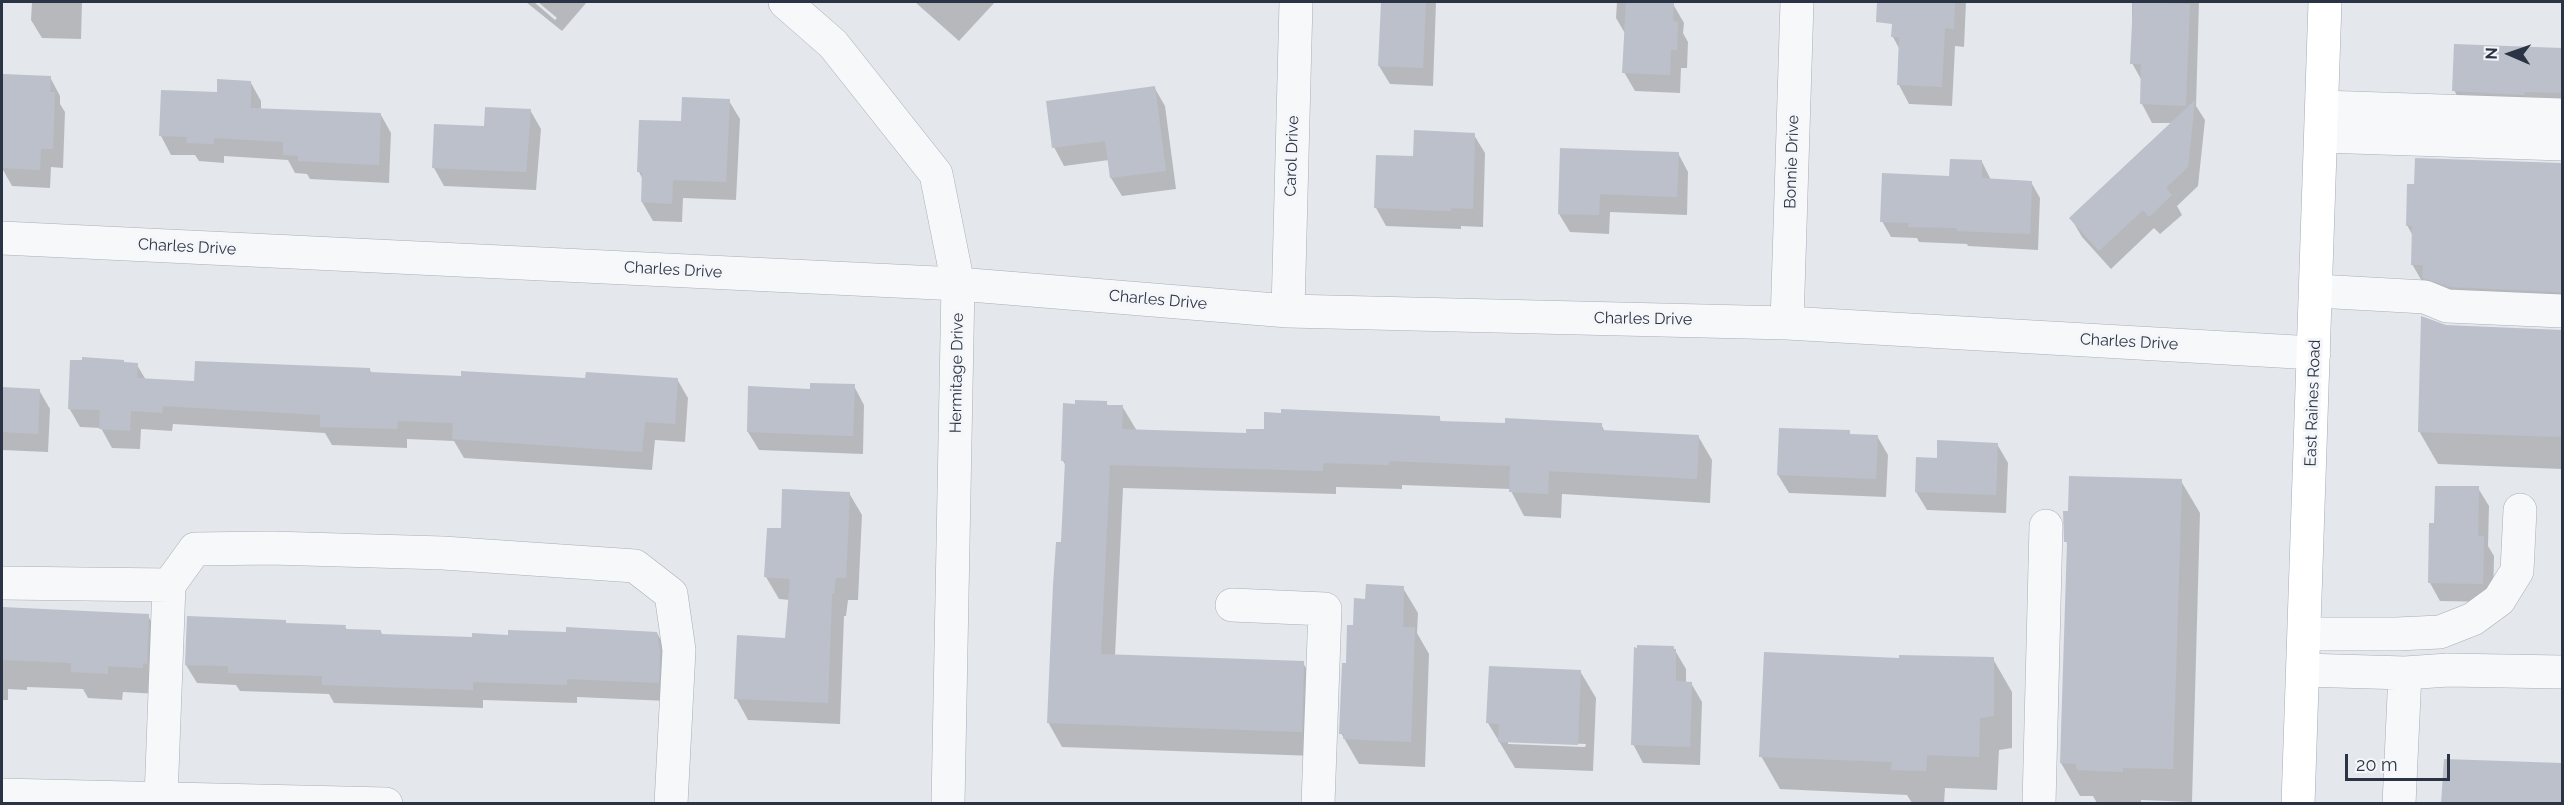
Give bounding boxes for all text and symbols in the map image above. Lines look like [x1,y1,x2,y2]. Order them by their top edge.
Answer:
north arrow [2480,24,2540,84]
text: N [2482,47,2501,60]
street label: Carol Drive [1281,115,1303,197]
street label: Bonnie Drive [1781,115,1803,209]
street label: Charles Drive [137,235,237,259]
street label: Charles Drive [623,258,723,282]
street label: Charles Drive [1108,286,1208,314]
street label: Charles Drive [1594,309,1692,329]
street label: Hermitage Drive [946,313,968,433]
street label: Charles Drive [2079,330,2179,354]
street label: East Raines Road [2301,339,2325,467]
scale bar [2348,742,2453,780]
text: 20 m [2356,754,2398,775]

